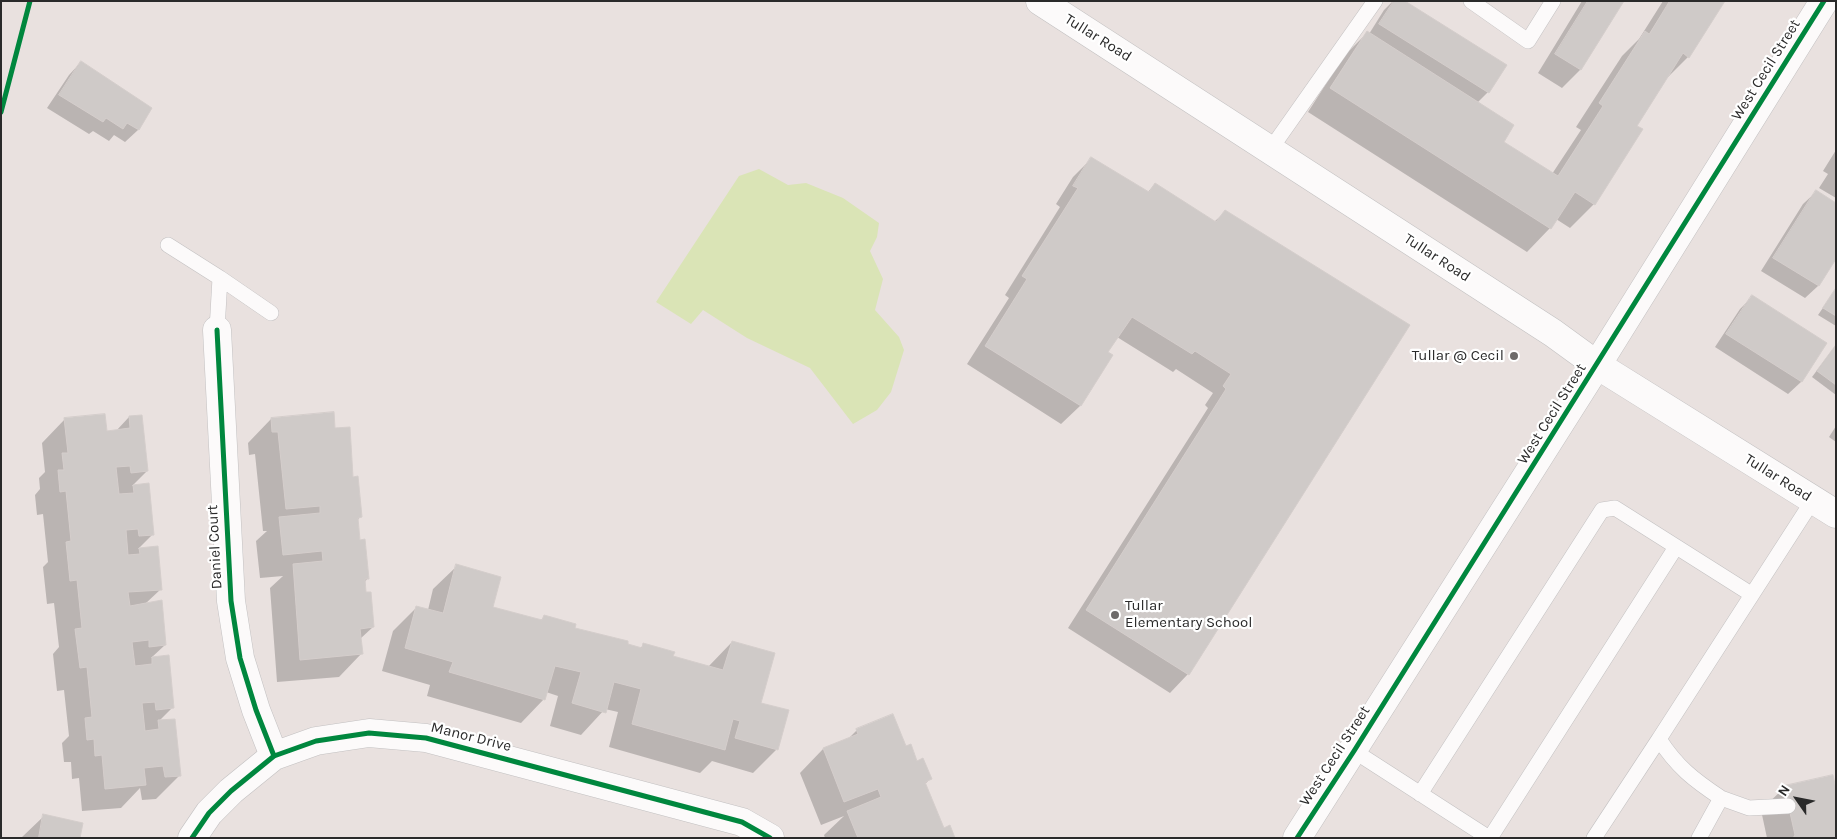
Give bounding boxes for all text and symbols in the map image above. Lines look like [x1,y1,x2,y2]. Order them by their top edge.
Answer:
street label: Tullar Road [1061,10,1135,66]
street label: West Cecil Street [1728,16,1804,124]
street label: Tullar Road [1400,230,1474,286]
place label: Tullar @ Cecil [1412,347,1504,365]
marker: Tullar @ Cecil [1508,350,1520,362]
street label: West Cecil Street [1514,360,1590,468]
street label: Tullar Road [1741,450,1815,506]
street label: Daniel Court [204,504,226,590]
place label: Tullar Elementary School [1125,597,1252,632]
marker: Tullar Elementary School [1109,609,1121,621]
street label: West Cecil Street [1296,703,1374,809]
street label: Manor Drive [429,718,513,756]
north arrow [1772,774,1822,824]
text: N [1774,782,1794,799]

